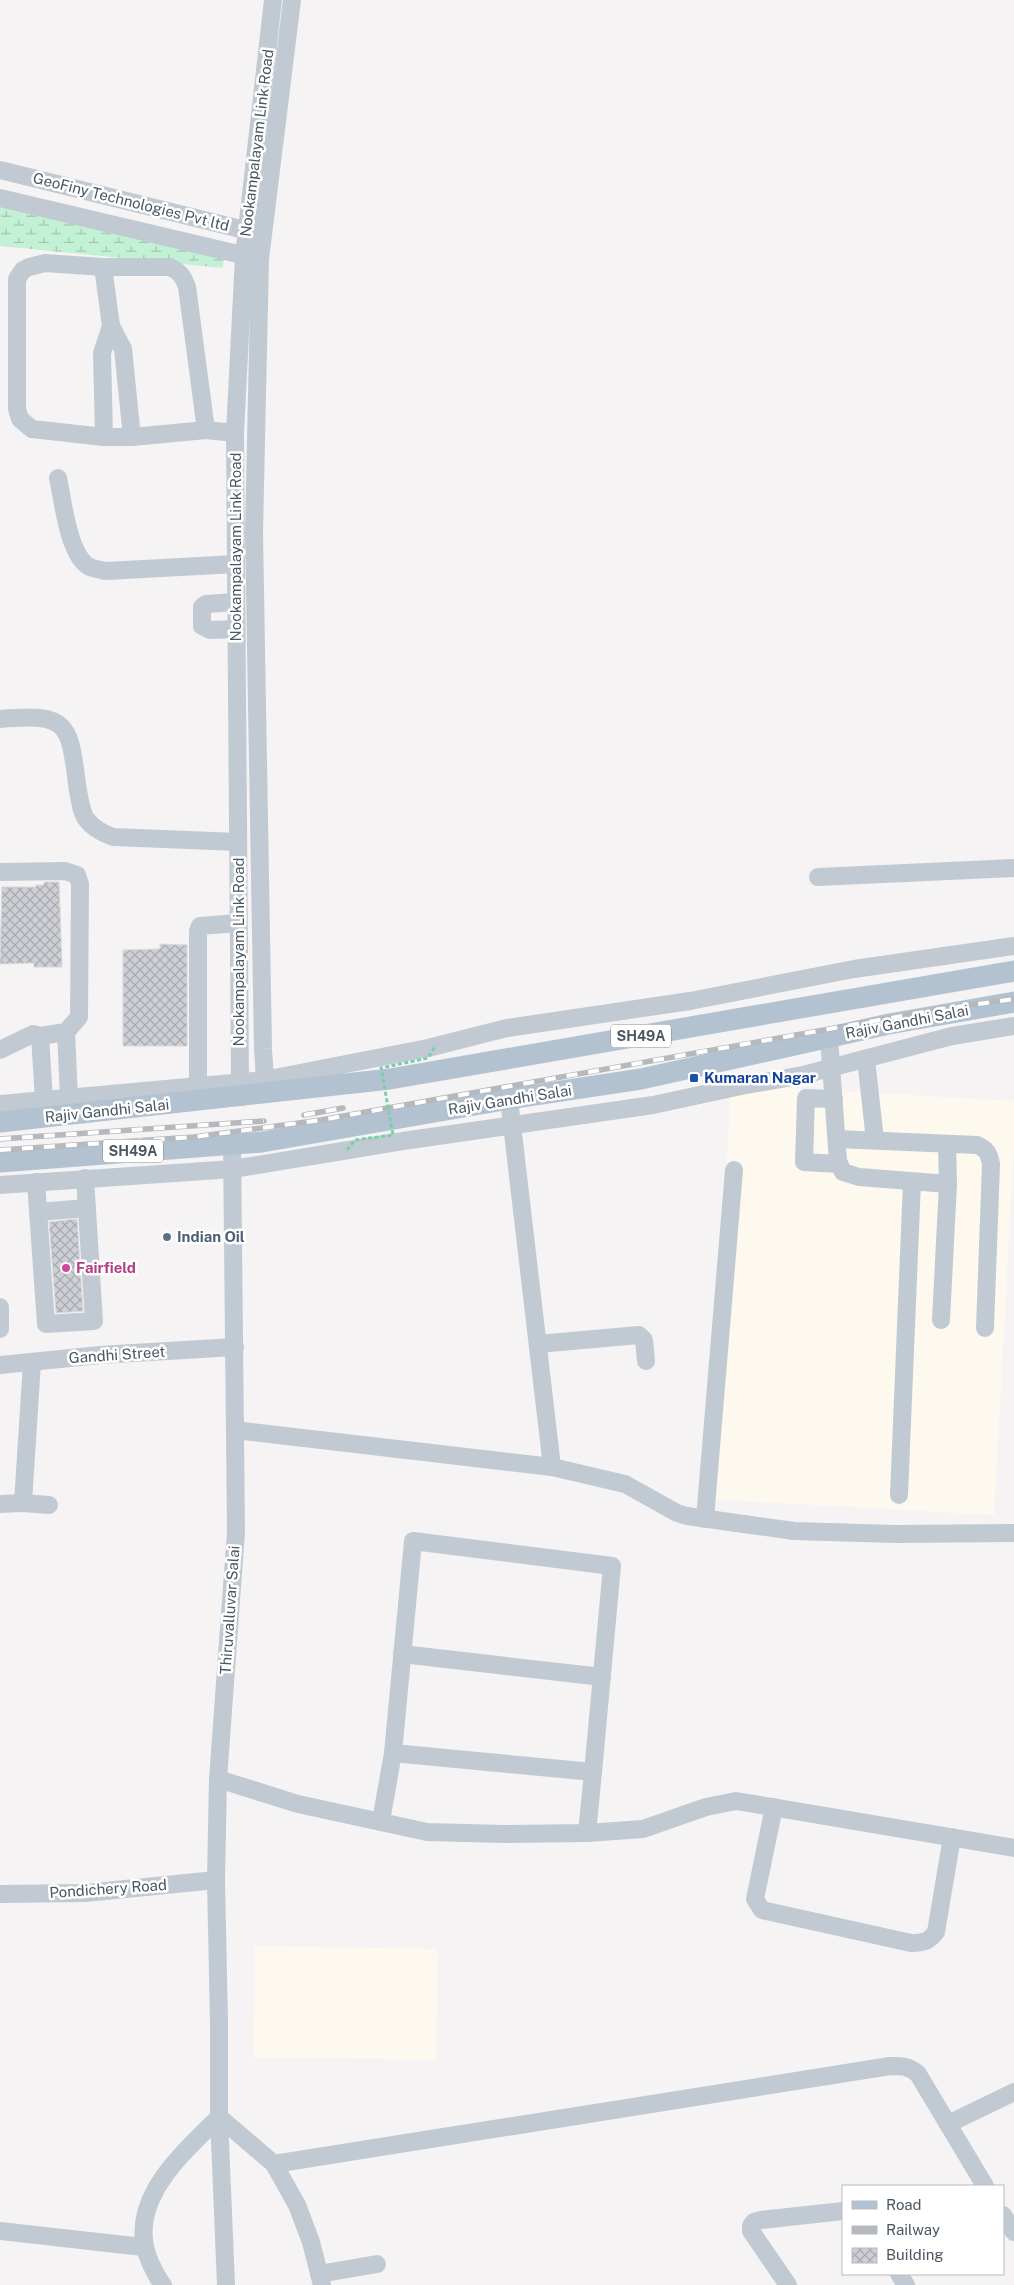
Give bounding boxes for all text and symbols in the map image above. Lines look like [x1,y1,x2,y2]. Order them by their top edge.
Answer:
street label: Nookampalayam Link Road [237,48,276,238]
street label: GeoFiny Technologies Pvt ltd [31,169,231,234]
street label: Nookampalayam Link Road [227,453,244,641]
street label: Nookampalayam Link Road [230,858,247,1046]
street label: Rajiv Gandhi Salai [844,1001,970,1042]
road number: SH49A [611,1024,671,1048]
place label: Kumaran Nagar [704,1069,816,1086]
marker: Kumaran Nagar [688,1072,700,1084]
street label: Rajiv Gandhi Salai [447,1081,573,1118]
street label: Rajiv Gandhi Salai [44,1096,170,1125]
road number: SH49A [103,1140,163,1162]
place label: Indian Oil [177,1228,245,1245]
marker: Indian Oil [161,1231,173,1243]
place label: Fairfield [76,1259,136,1276]
marker: Fairfield [60,1262,72,1274]
street label: Gandhi Street [68,1343,166,1366]
street label: Thiruvalluvar Salai [217,1545,242,1675]
street label: Pondichery Road [49,1876,167,1901]
legend [842,2185,1004,2275]
text: Road [886,2196,922,2213]
text: Railway [886,2221,940,2238]
text: Building [886,2246,944,2263]

